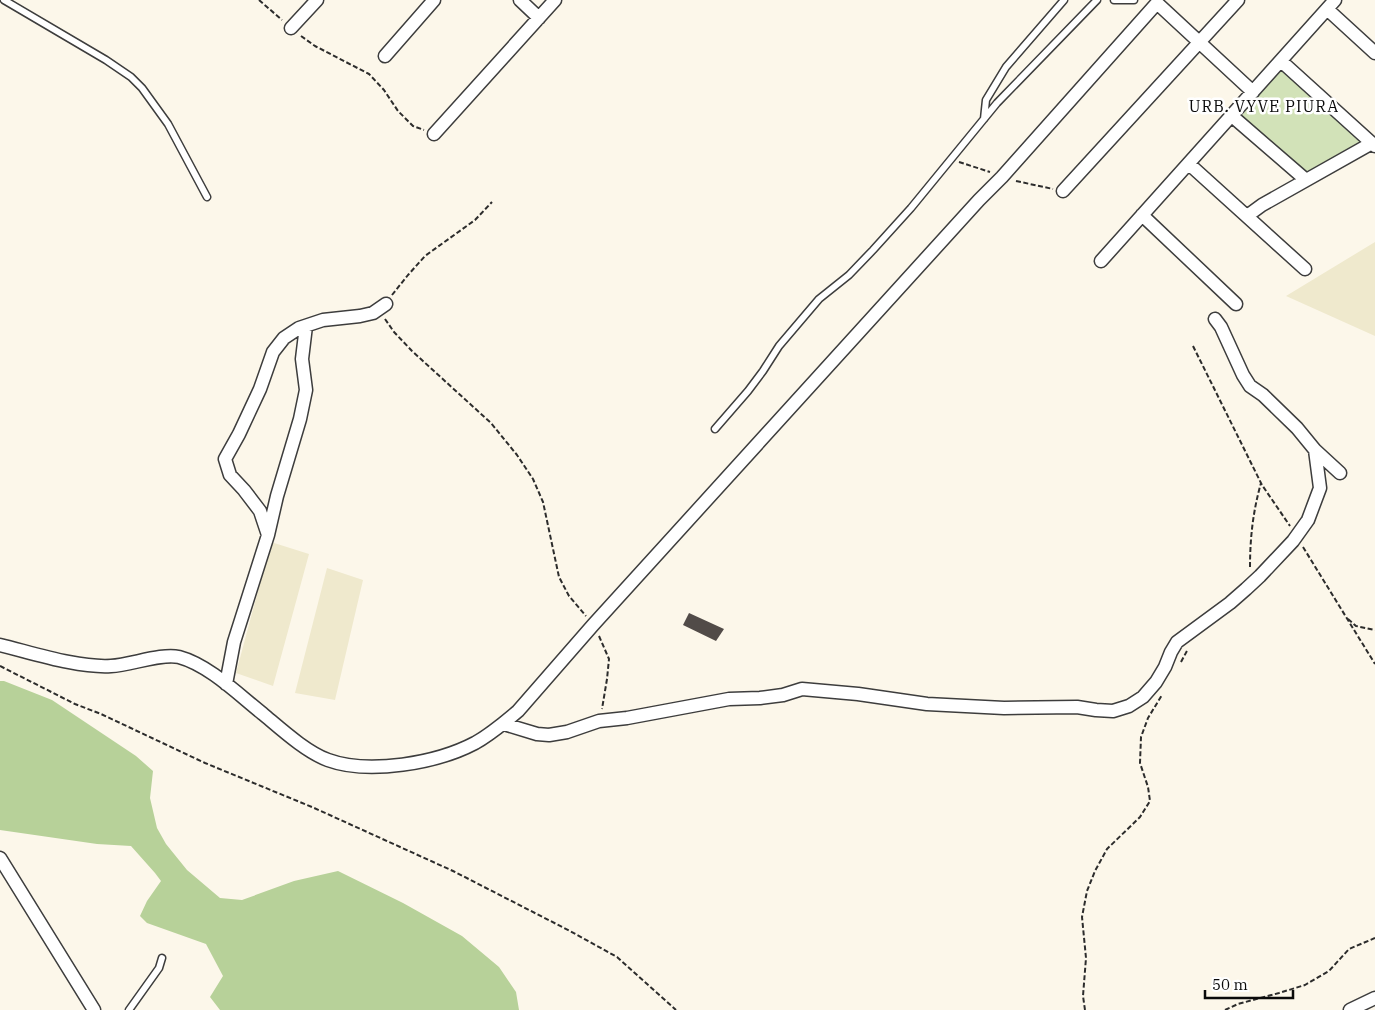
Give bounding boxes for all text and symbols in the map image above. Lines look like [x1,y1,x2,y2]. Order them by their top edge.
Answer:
district label: URB. VYVE PIURA [1189,96,1339,116]
scale bar [1205,968,1292,1000]
text: 50 m [1212,975,1248,994]

